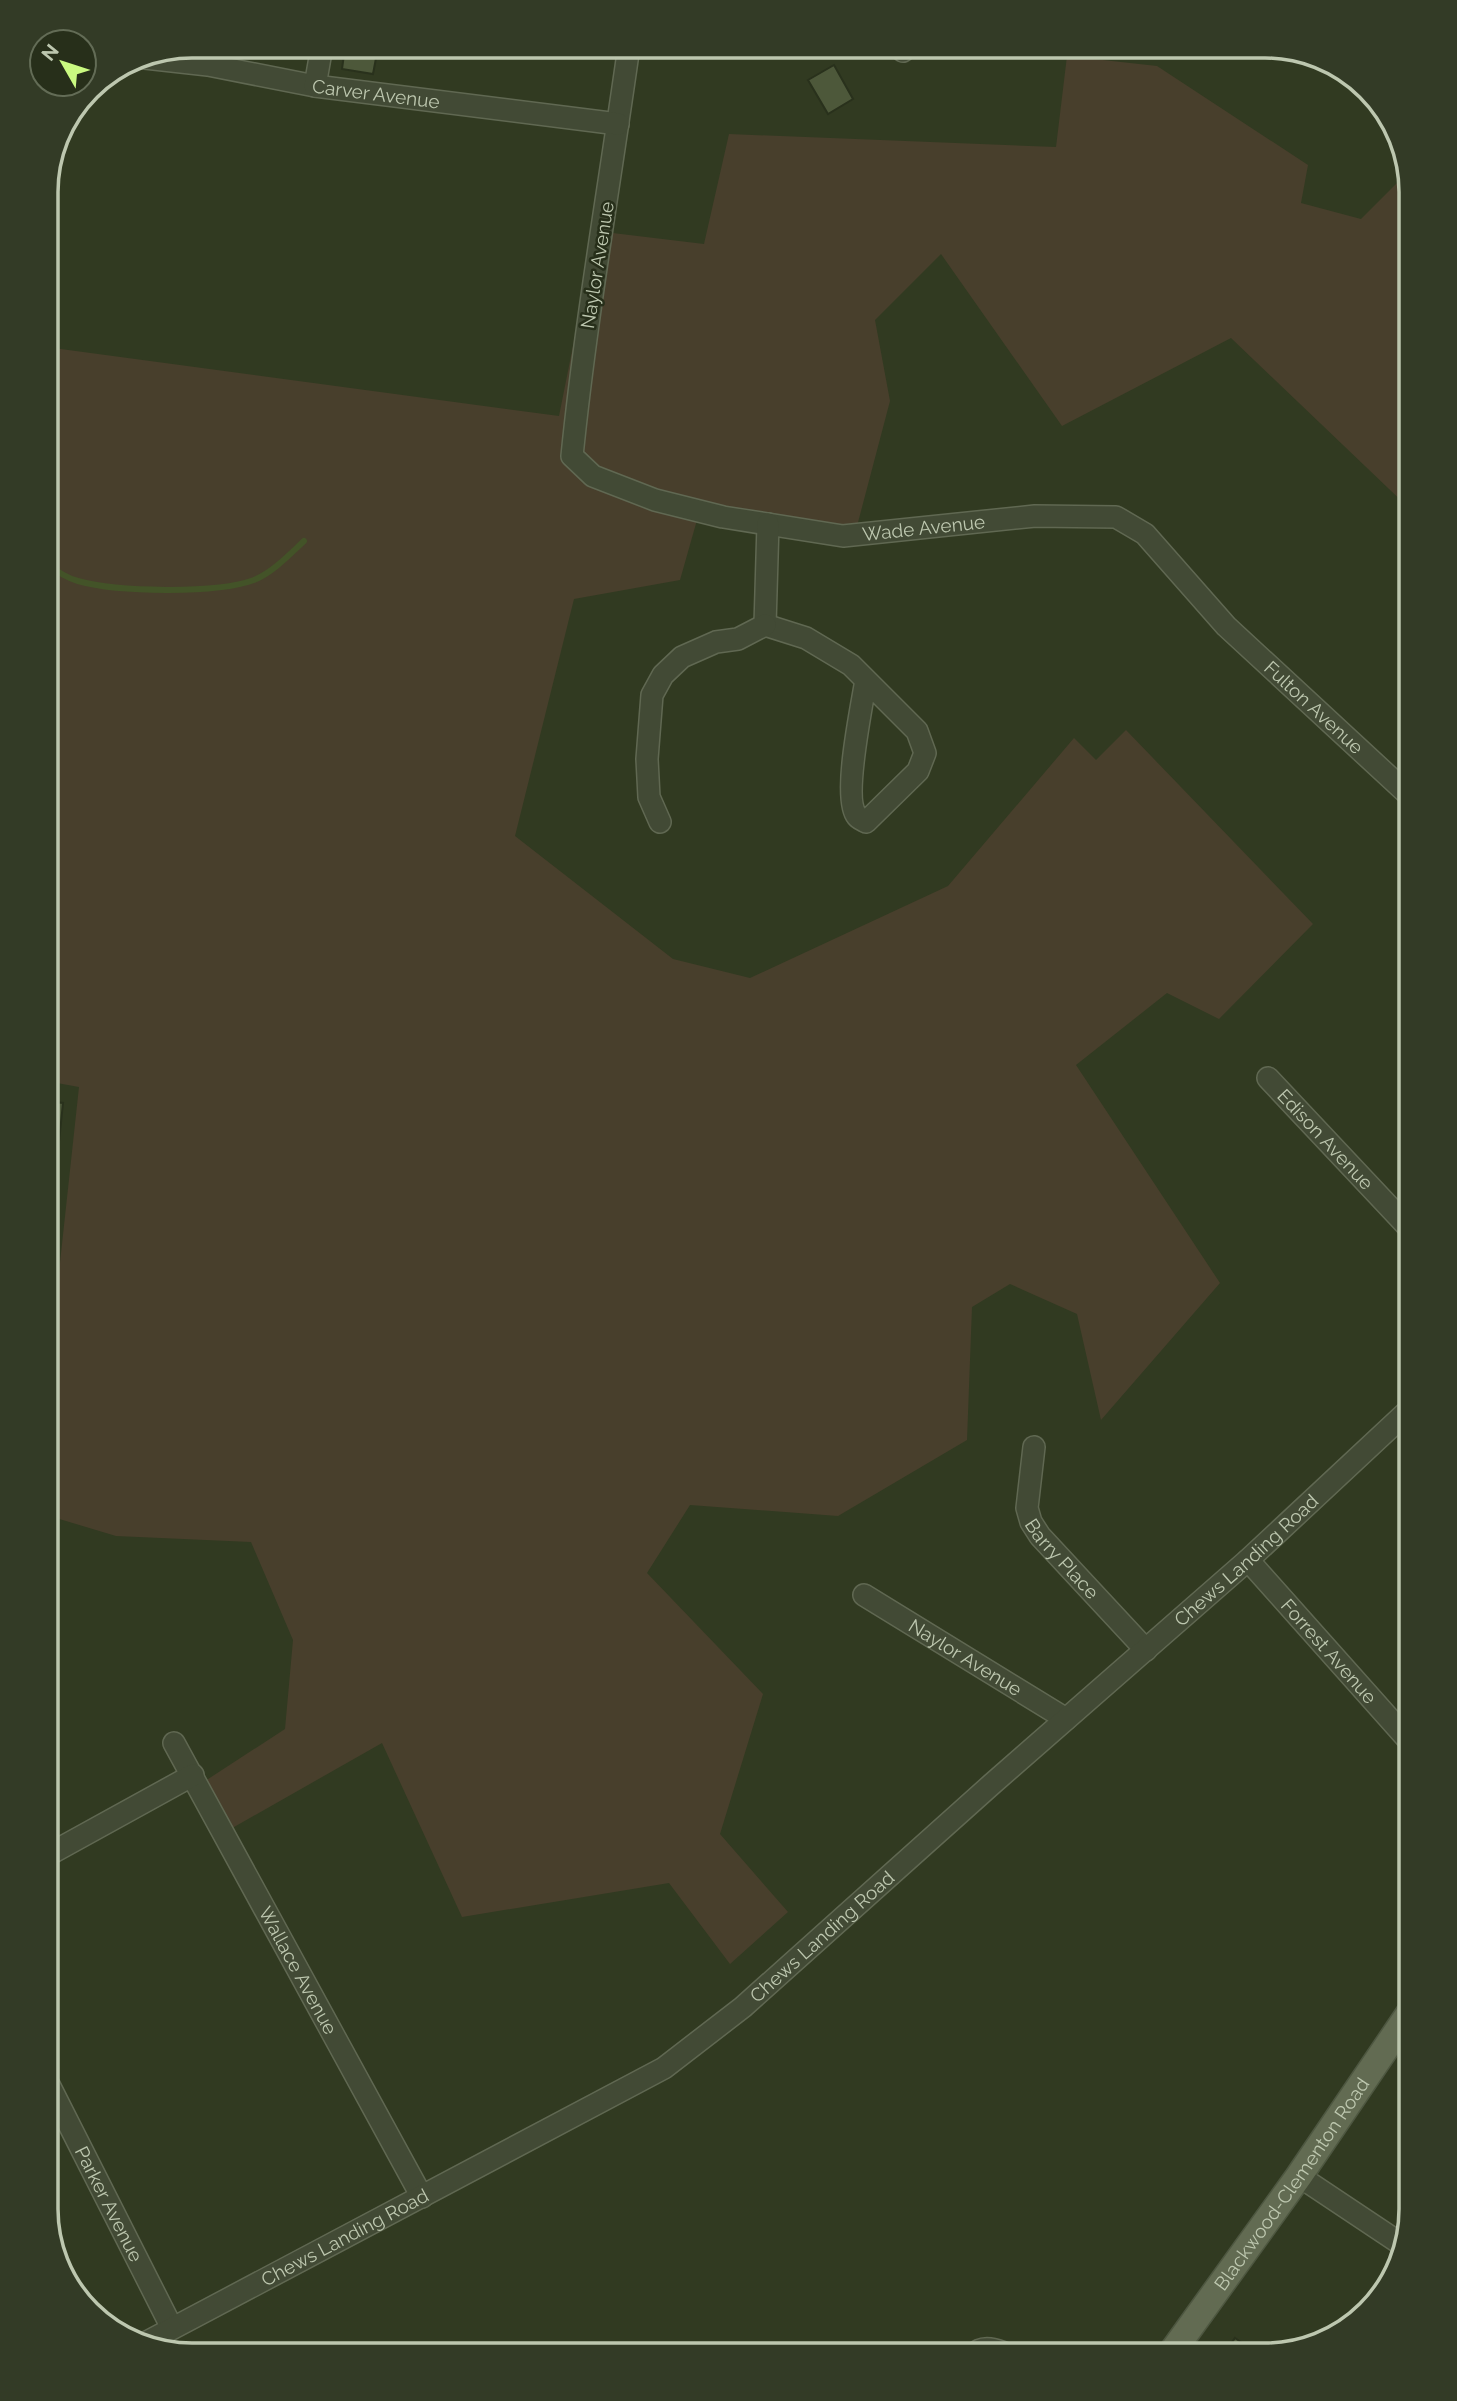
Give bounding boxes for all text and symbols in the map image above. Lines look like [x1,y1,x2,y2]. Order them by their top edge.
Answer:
north arrow [28,28,98,98]
text: N [37,40,63,65]
street label: Carver Avenue [311,75,441,113]
street label: Naylor Avenue [576,200,618,330]
street label: Wade Avenue [861,510,986,545]
street label: Fulton Avenue [1260,656,1368,758]
street label: Edison Avenue [1273,1084,1378,1194]
street label: Chews Landing Road [1170,1490,1322,1631]
street label: Barry Place [1021,1514,1103,1603]
street label: Forrest Avenue [1277,1594,1381,1708]
street label: Naylor Avenue [905,1614,1026,1700]
street label: Chews Landing Road [745,1866,898,2007]
street label: Wallace Avenue [254,1903,342,2038]
street label: Blackwood-Clementon Road [1210,2073,1374,2294]
street label: Parker Avenue [71,2142,148,2265]
street label: Chews Landing Road [257,2184,432,2290]

